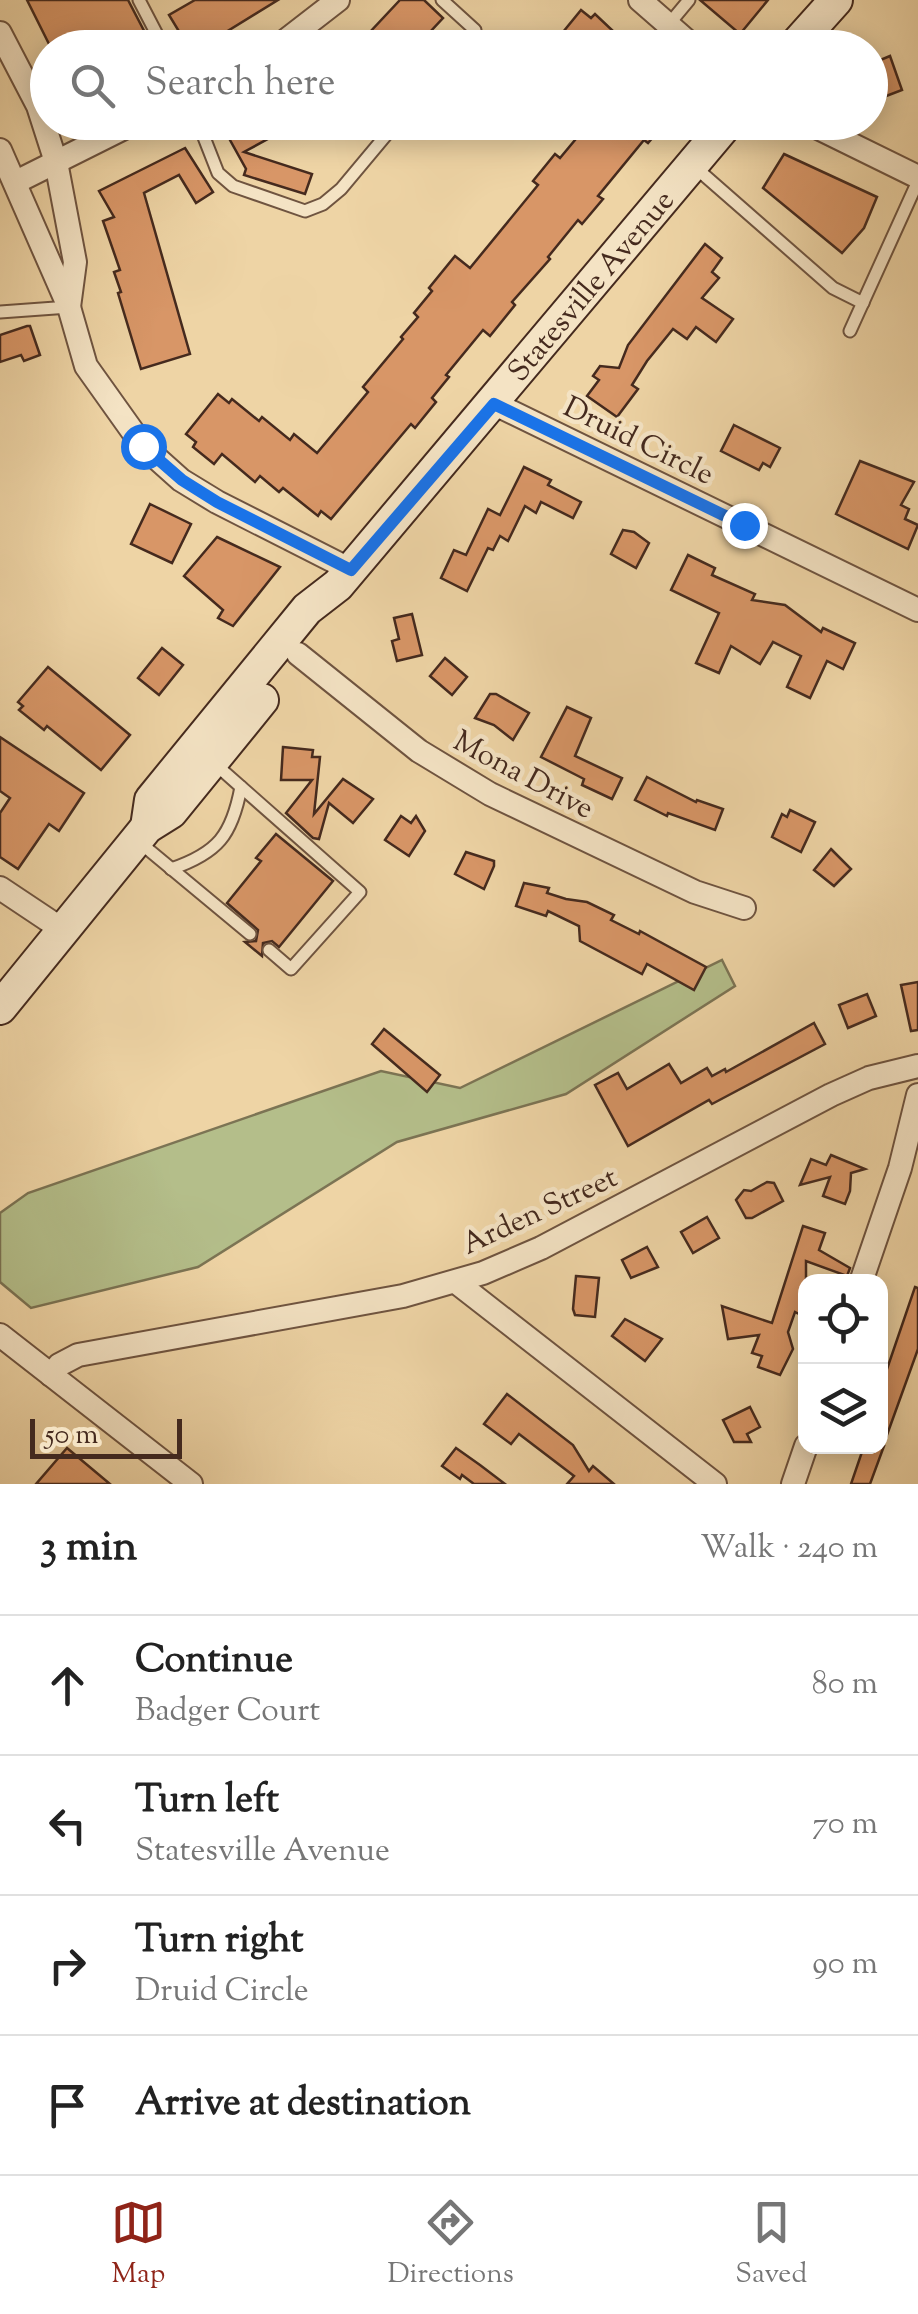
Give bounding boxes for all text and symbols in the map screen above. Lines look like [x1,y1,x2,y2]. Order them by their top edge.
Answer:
search box [30,30,888,140]
icon: search [65,58,120,113]
text: Search here [145,58,336,112]
street label: Statesville Avenue [499,182,686,392]
street label: Druid Circle [555,387,721,497]
route start [121,424,167,470]
route end [722,503,768,549]
street label: Mona Drive [445,721,601,831]
street label: Arden Street [455,1157,625,1267]
map controls [798,1274,888,1454]
button: locate [798,1274,888,1364]
button: layers [798,1364,888,1454]
scale bar [30,1414,182,1458]
text: 50 m [45,1416,99,1456]
text: 3 min [40,1519,137,1579]
text: Walk · 240 m [700,1526,878,1572]
text: Continue [135,1635,293,1689]
icon: ahead [40,1658,95,1713]
text: 80 m [812,1662,878,1708]
text: Badger Court [135,1689,320,1735]
text: Turn left [135,1775,279,1829]
icon: left [40,1798,95,1853]
text: 70 m [812,1802,878,1848]
text: Statesville Avenue [135,1829,390,1875]
text: Turn right [135,1915,303,1969]
icon: right [40,1938,95,1993]
text: 90 m [812,1942,878,1988]
text: Druid Circle [135,1969,309,2015]
icon: arrive [40,2078,95,2133]
text: Arrive at destination [135,2078,471,2132]
tab: Map [111,2195,166,2295]
tab: Directions [387,2195,514,2295]
tab: Saved [735,2195,807,2295]

